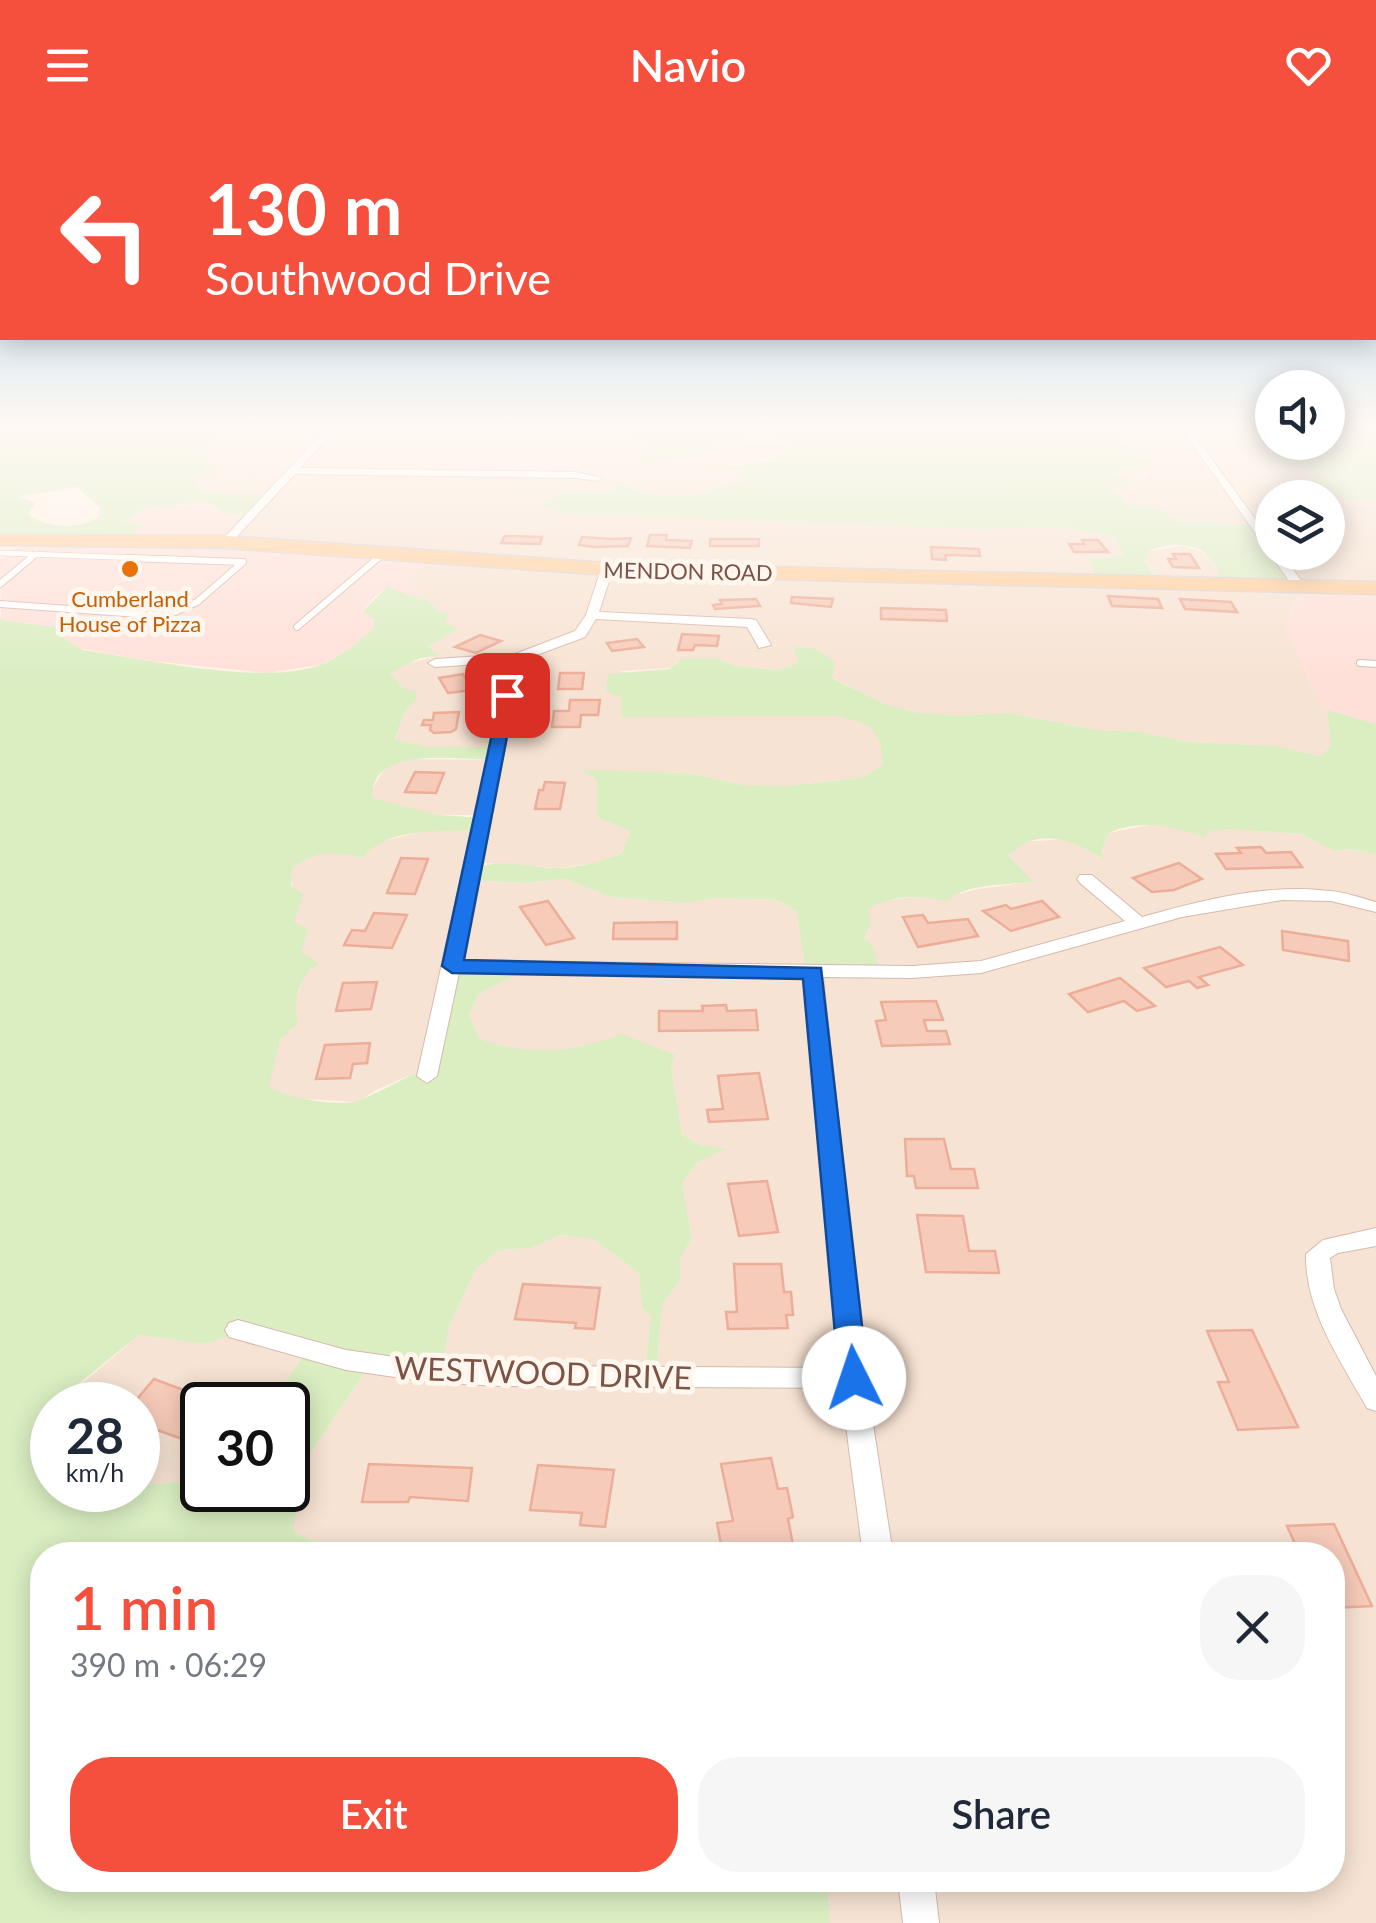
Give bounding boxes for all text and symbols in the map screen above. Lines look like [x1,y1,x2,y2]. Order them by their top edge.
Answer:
icon: menu [40,38,95,93]
text: Navio [630,38,746,92]
icon: heart [1281,38,1336,93]
text: 130 m [205,166,402,250]
icon: left [40,170,170,300]
text: Southwood Drive [205,251,551,305]
map controls [1255,370,1345,570]
button: sound [1255,370,1345,460]
button: layers [1255,480,1345,570]
street label: MENDON ROAD [603,556,773,586]
marker: Cumberland House of Pizza [119,558,141,580]
place label: Cumberland House of Pizza [59,585,201,637]
pin [465,653,550,738]
icon: arrive [480,668,535,723]
position arrow [802,1326,906,1430]
street label: WESTWOOD DRIVE [393,1347,693,1397]
speed limit sign: 30 [180,1382,310,1512]
text: 28 [66,1405,124,1465]
text: km/h [66,1457,124,1487]
text: 1 min [70,1571,218,1643]
button: close [1200,1575,1305,1680]
text: 390 m · 06:29 [70,1645,267,1684]
button: Exit [70,1757,678,1872]
button: Share [698,1757,1305,1872]

